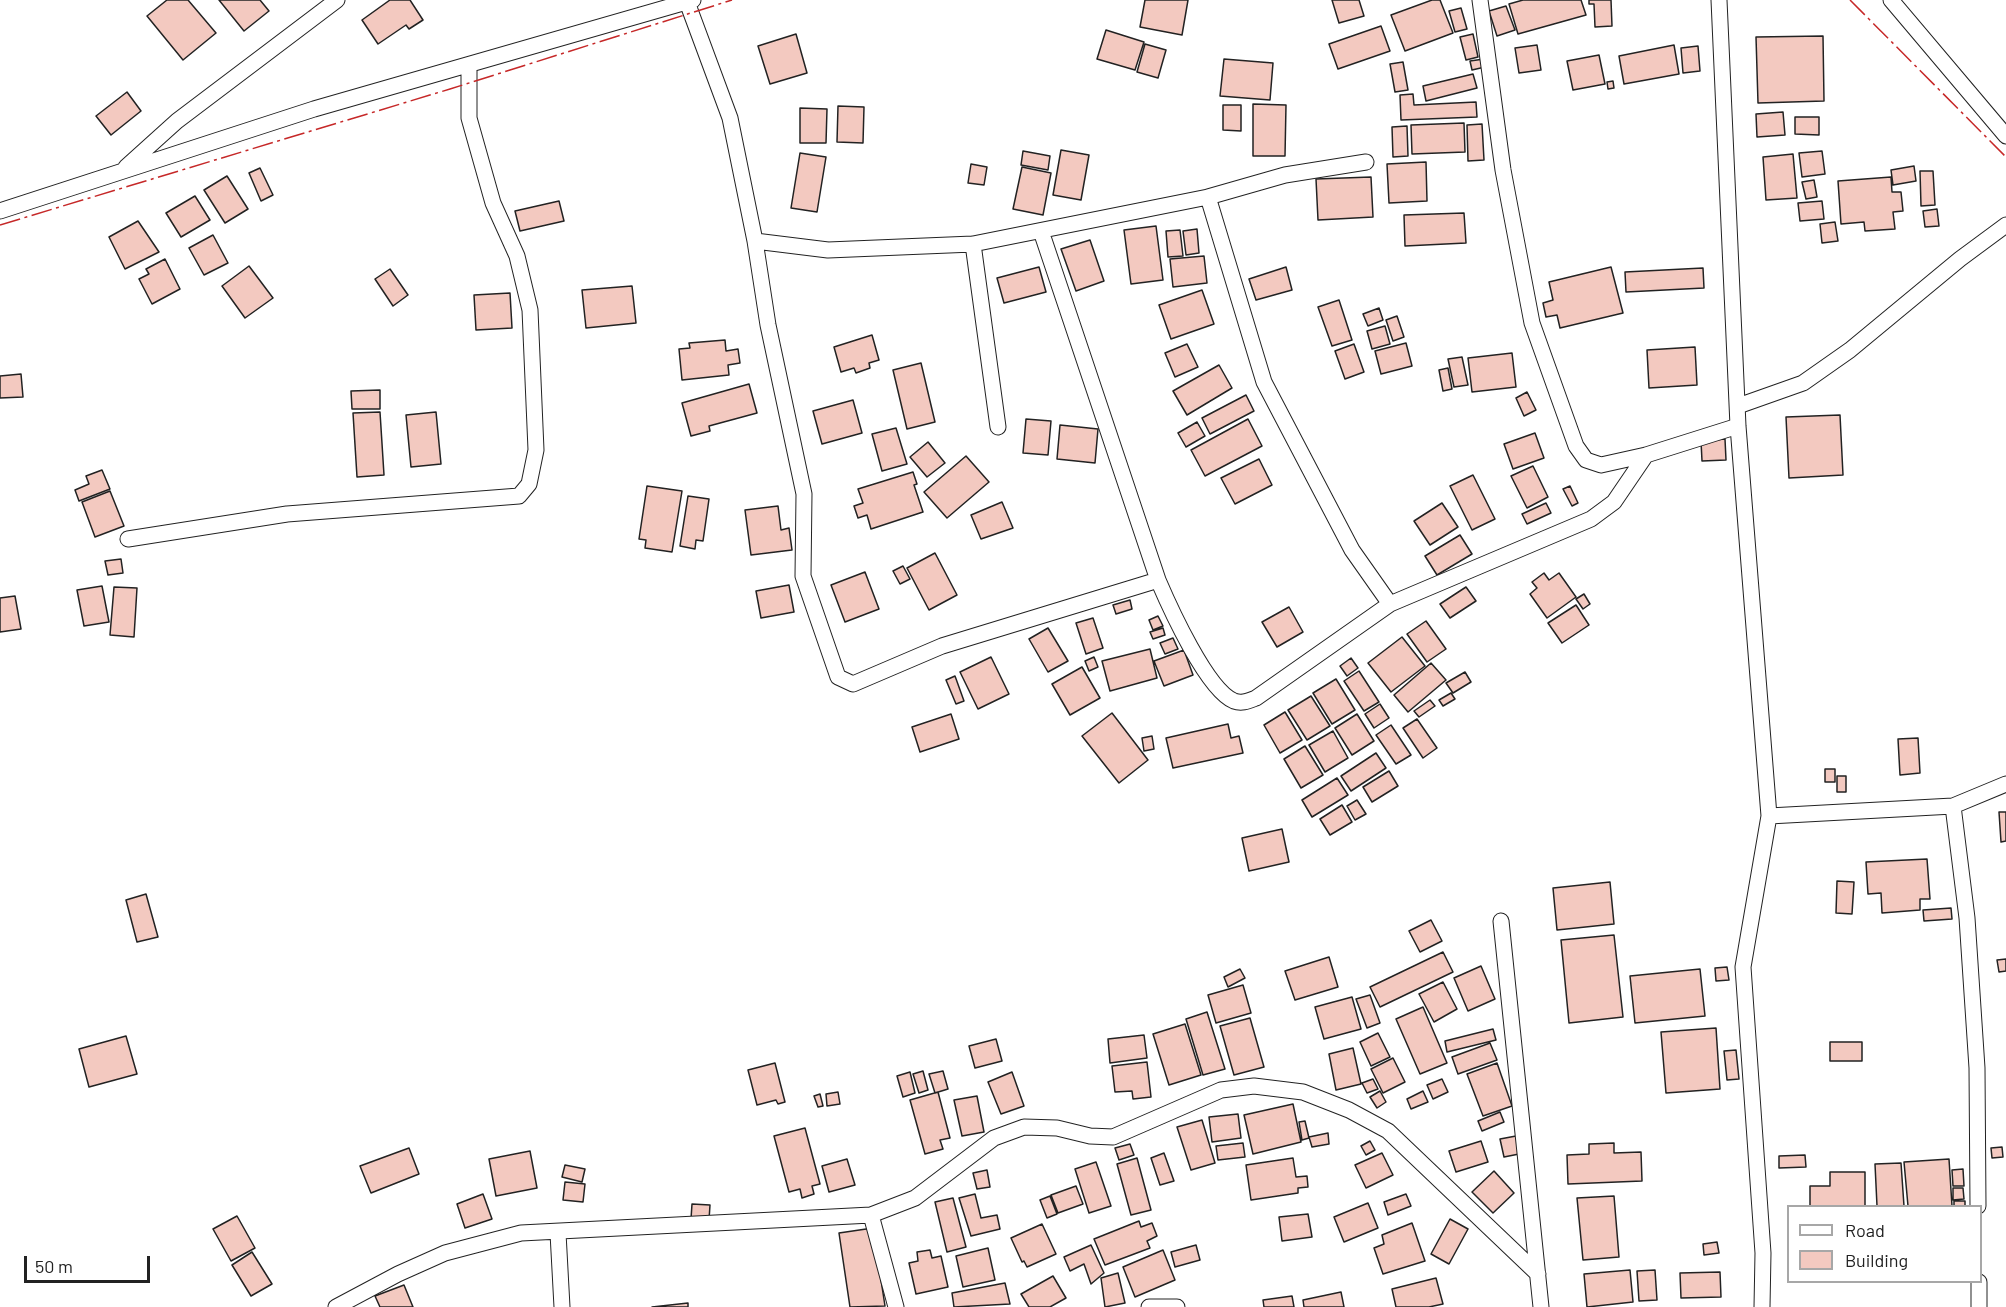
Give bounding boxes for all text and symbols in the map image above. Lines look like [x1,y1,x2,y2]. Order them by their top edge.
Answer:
legend [1787,1205,1982,1283]
text: Road [1845,1219,1885,1241]
scale bar [27,1244,153,1282]
text: Building [1845,1249,1908,1271]
text: 50 m [35,1255,73,1277]

